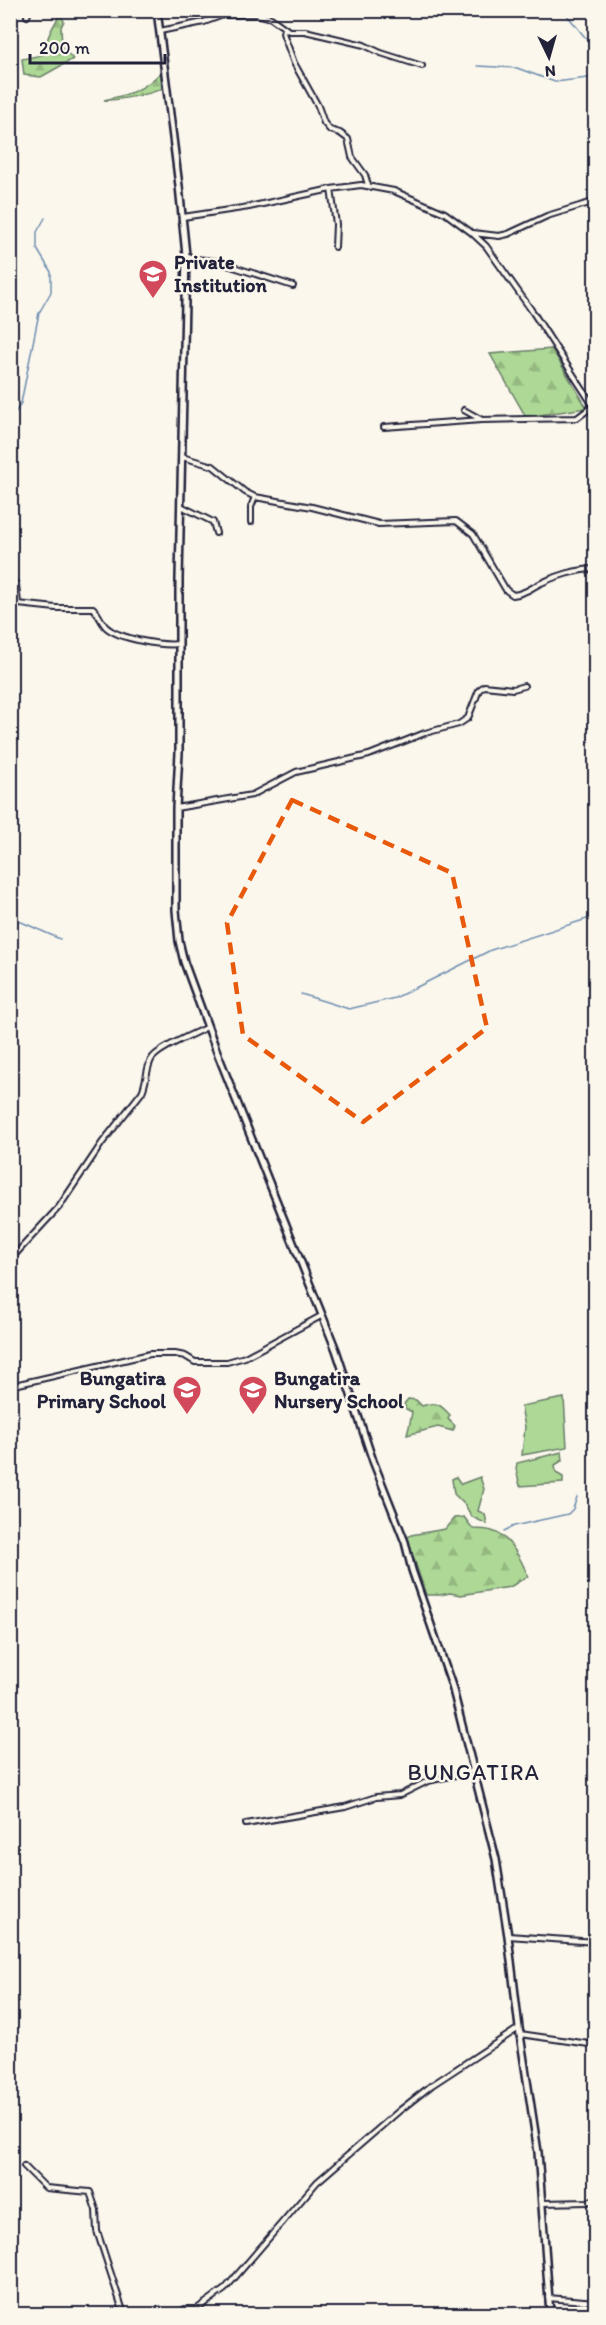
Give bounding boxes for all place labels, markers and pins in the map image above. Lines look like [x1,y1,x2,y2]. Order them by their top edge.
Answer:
place label: Private Institution [174,250,268,297]
school or university icon: Private Institution [137,258,169,300]
place label: Bungatira Primary School [37,1366,167,1414]
place label: Bungatira Nursery School [274,1366,404,1414]
school or university icon: Bungatira Primary School [171,1374,203,1416]
school or university icon: Bungatira Nursery School [237,1374,269,1416]

